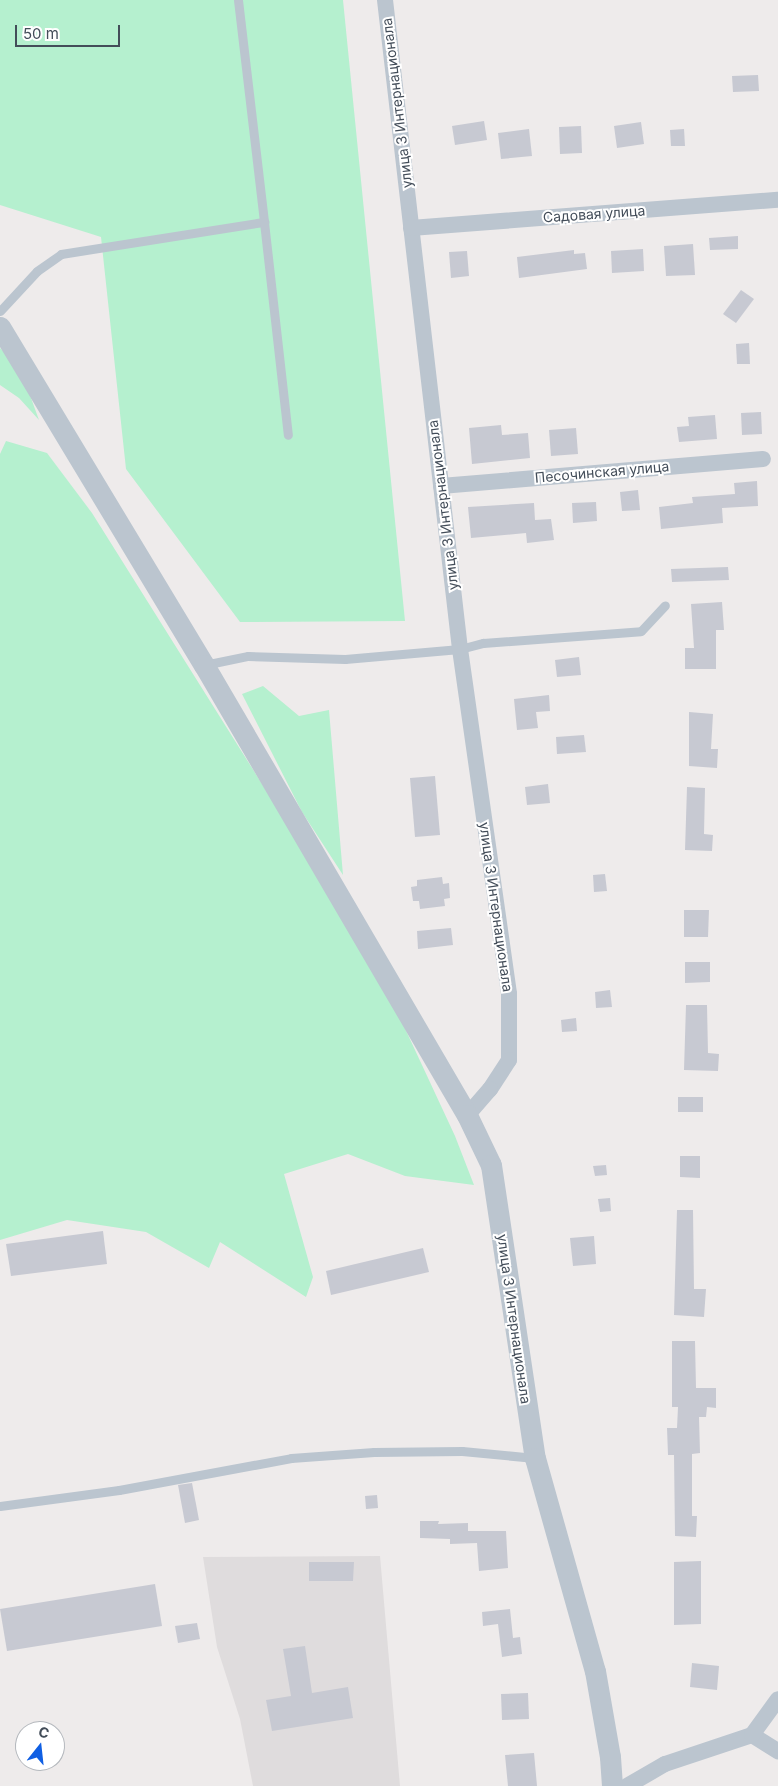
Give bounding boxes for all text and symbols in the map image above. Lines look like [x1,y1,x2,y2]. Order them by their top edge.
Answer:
scale bar [18,15,122,47]
street label: улица 3 Интернационала [378,17,416,189]
text: 50 m [23,24,59,43]
street label: Садовая улица [542,202,646,226]
street label: улица 3 Интернационала [424,419,462,591]
street label: Песочинская улица [534,458,670,486]
street label: улица 3 Интернационала [476,821,516,993]
street label: улица 3 Интернационала [494,1233,534,1405]
north arrow [15,1721,65,1771]
text: С [37,1722,51,1742]

